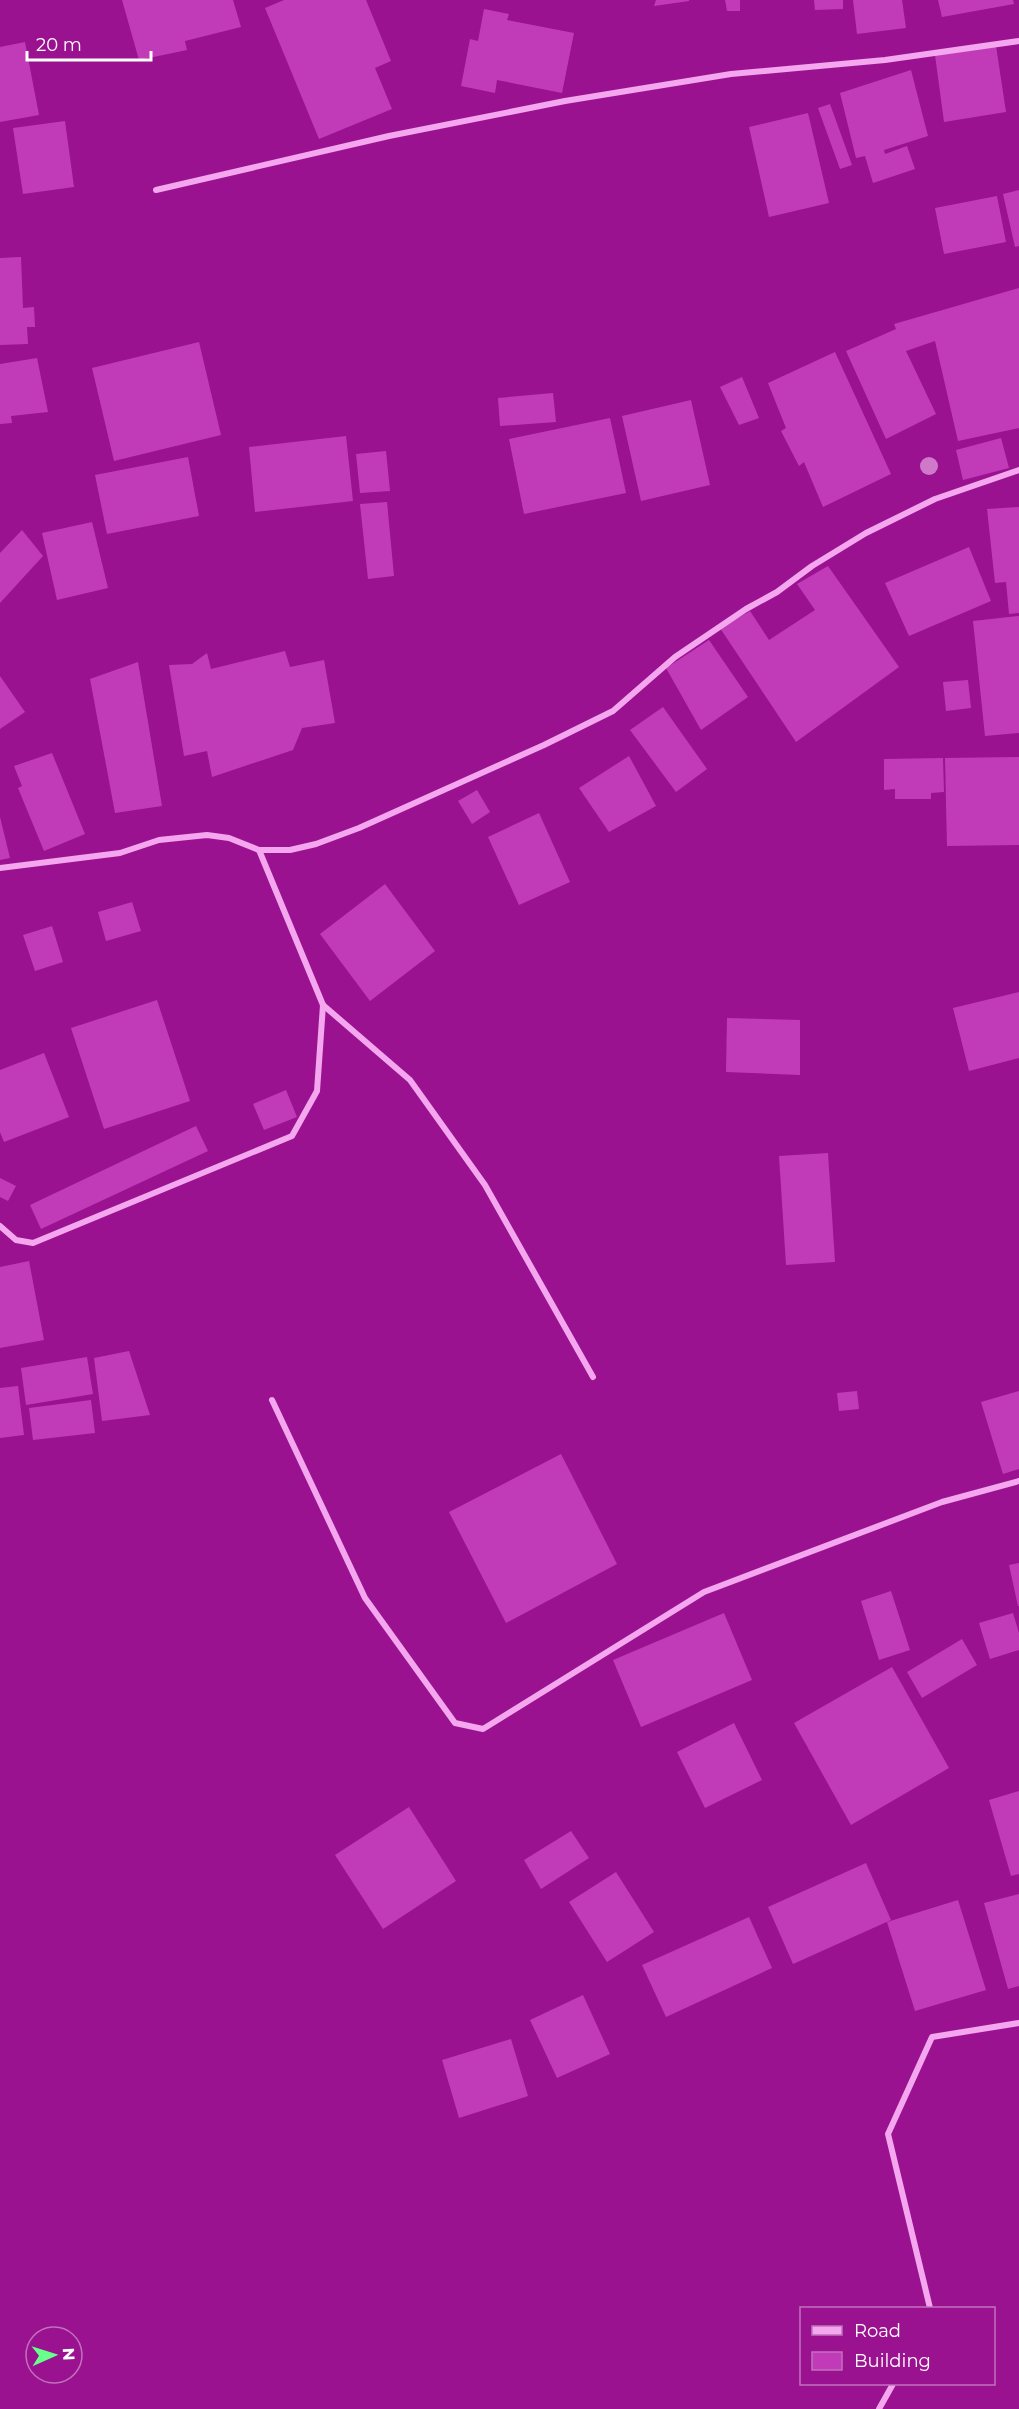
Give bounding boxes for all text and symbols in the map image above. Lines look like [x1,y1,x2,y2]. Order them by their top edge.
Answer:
scale bar [27,24,152,62]
text: 20 m [36,34,82,56]
legend [800,2307,995,2385]
text: Road [854,2320,901,2342]
north arrow [24,2325,84,2385]
text: N [59,2347,78,2361]
text: Building [854,2350,931,2372]

